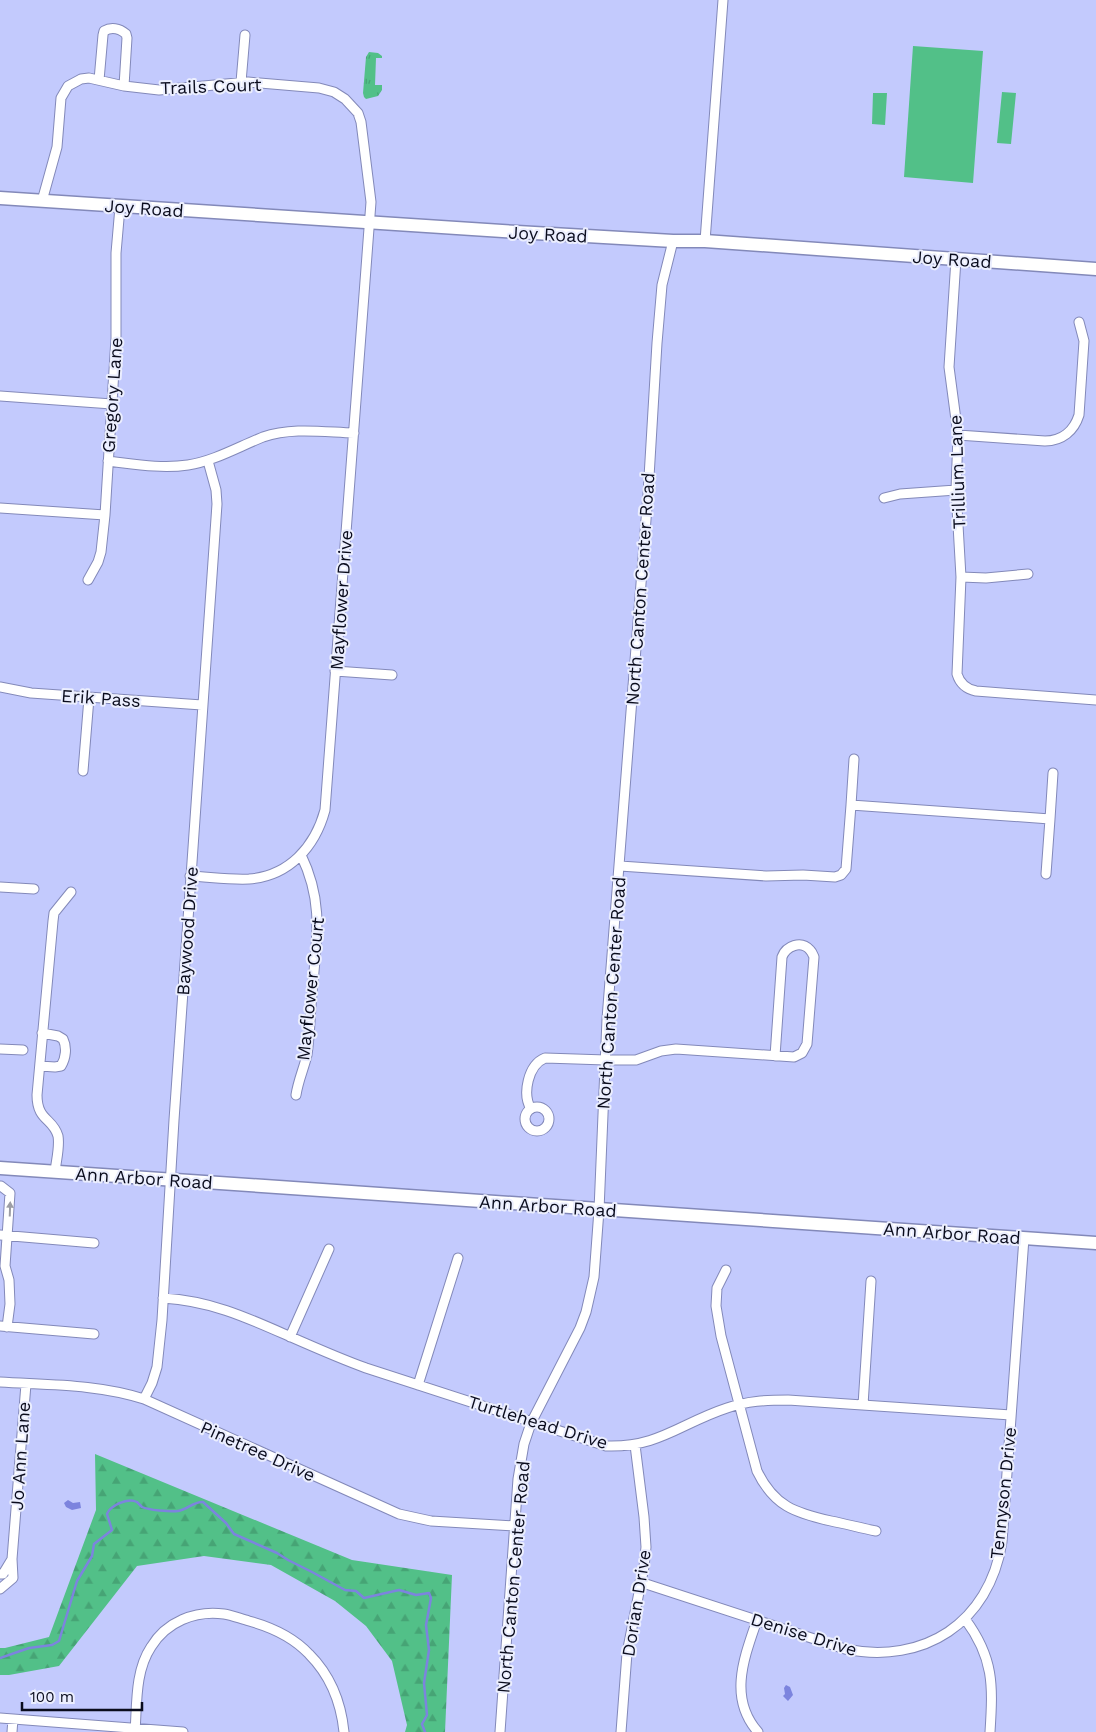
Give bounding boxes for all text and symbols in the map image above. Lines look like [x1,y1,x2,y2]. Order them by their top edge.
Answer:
street label: Trails Court [160,74,263,98]
street label: Joy Road [104,195,184,221]
street label: Joy Road [508,221,588,247]
street label: Joy Road [912,246,992,272]
street label: Gregory Lane [97,337,127,453]
street label: Trillium Lane [945,414,969,530]
street label: North Canton Center Road [621,472,659,706]
street label: Mayflower Drive [326,529,356,671]
street label: Erik Pass [61,685,141,711]
street label: Baywood Drive [172,866,202,996]
street label: North Canton Center Road [592,876,630,1110]
street label: Mayflower Court [292,916,328,1062]
street label: Ann Arbor Road [74,1163,214,1193]
street label: Ann Arbor Road [478,1191,618,1221]
one-way arrow [6,1201,14,1217]
street label: Ann Arbor Road [882,1218,1022,1248]
street label: Turtlehead Drive [466,1391,610,1453]
street label: Jo Ann Lane [6,1401,34,1511]
street label: Pinetree Drive [197,1416,319,1486]
street label: Tennyson Drive [986,1426,1020,1560]
street label: North Canton Center Road [492,1460,534,1694]
street label: Dorian Drive [617,1548,655,1658]
street label: Denise Drive [748,1608,860,1660]
scale bar [22,1680,142,1712]
text: 100 m [30,1688,74,1706]

